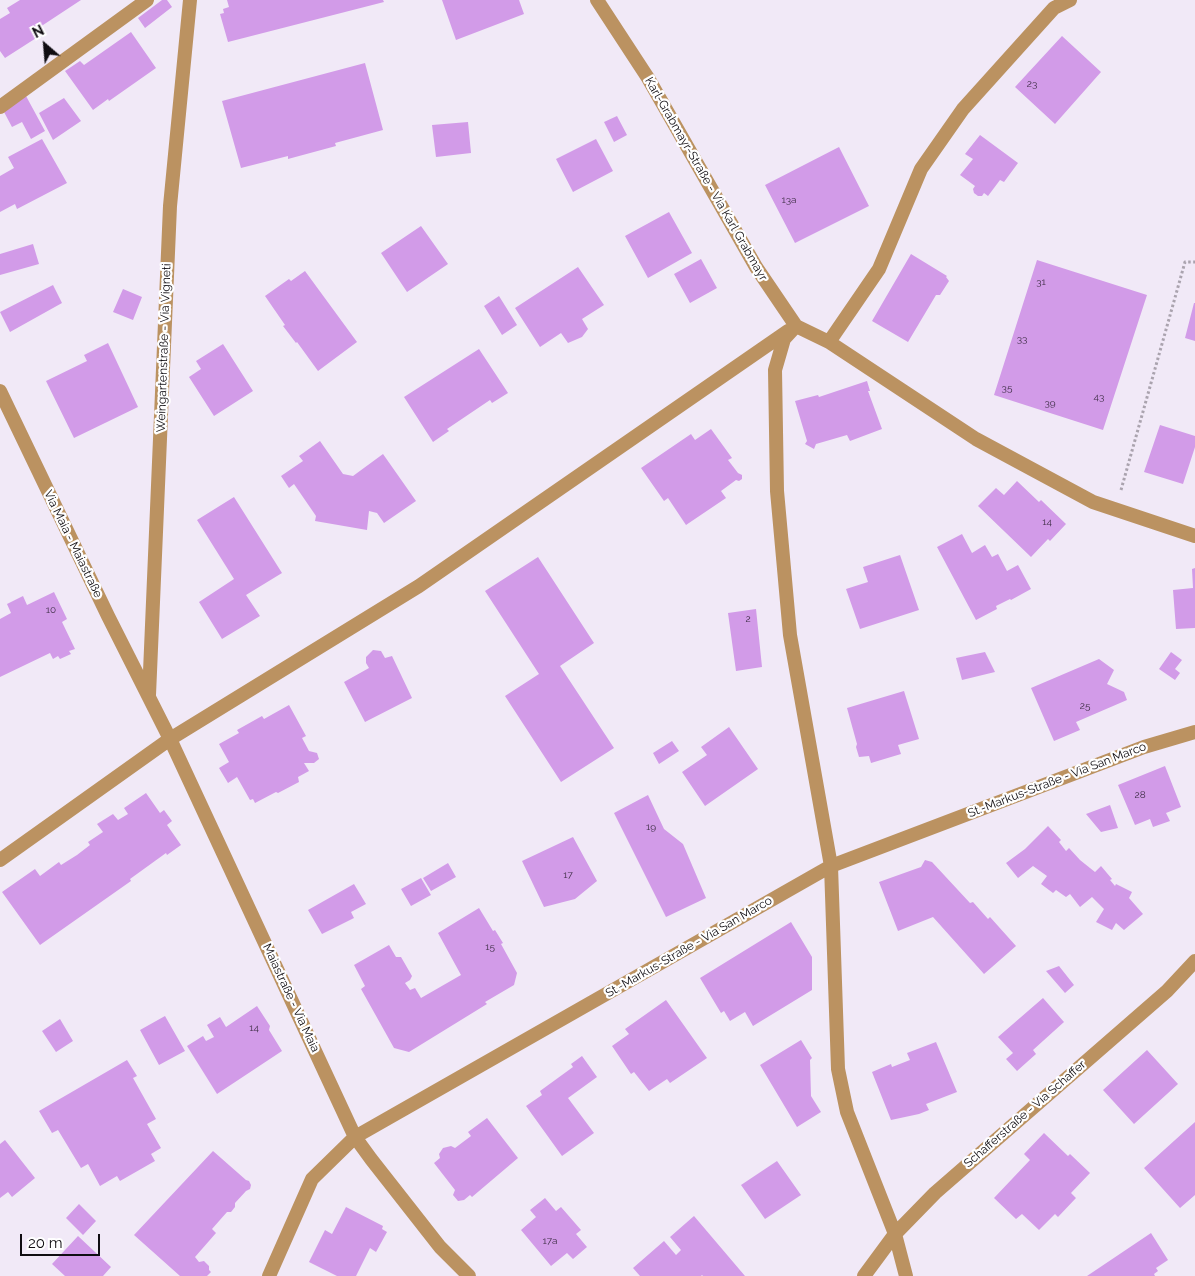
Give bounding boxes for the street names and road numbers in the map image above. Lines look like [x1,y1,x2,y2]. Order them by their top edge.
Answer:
street label: Karl-Grabmayr-Straße - Via Karl Grabmayr [642,75,770,283]
street label: Weingartenstraße - Via Vigneti [154,263,174,433]
street label: Via Maia - Maiastraße [41,488,105,600]
street label: St.-Markus-Straße - Via San Marco [966,739,1148,821]
street label: St.-Markus-Straße - Via San Marco [603,893,775,1001]
street label: Maiastraße - Via Maia [260,941,322,1055]
street label: Schafferstraße - Via Schaffer [961,1057,1089,1171]

